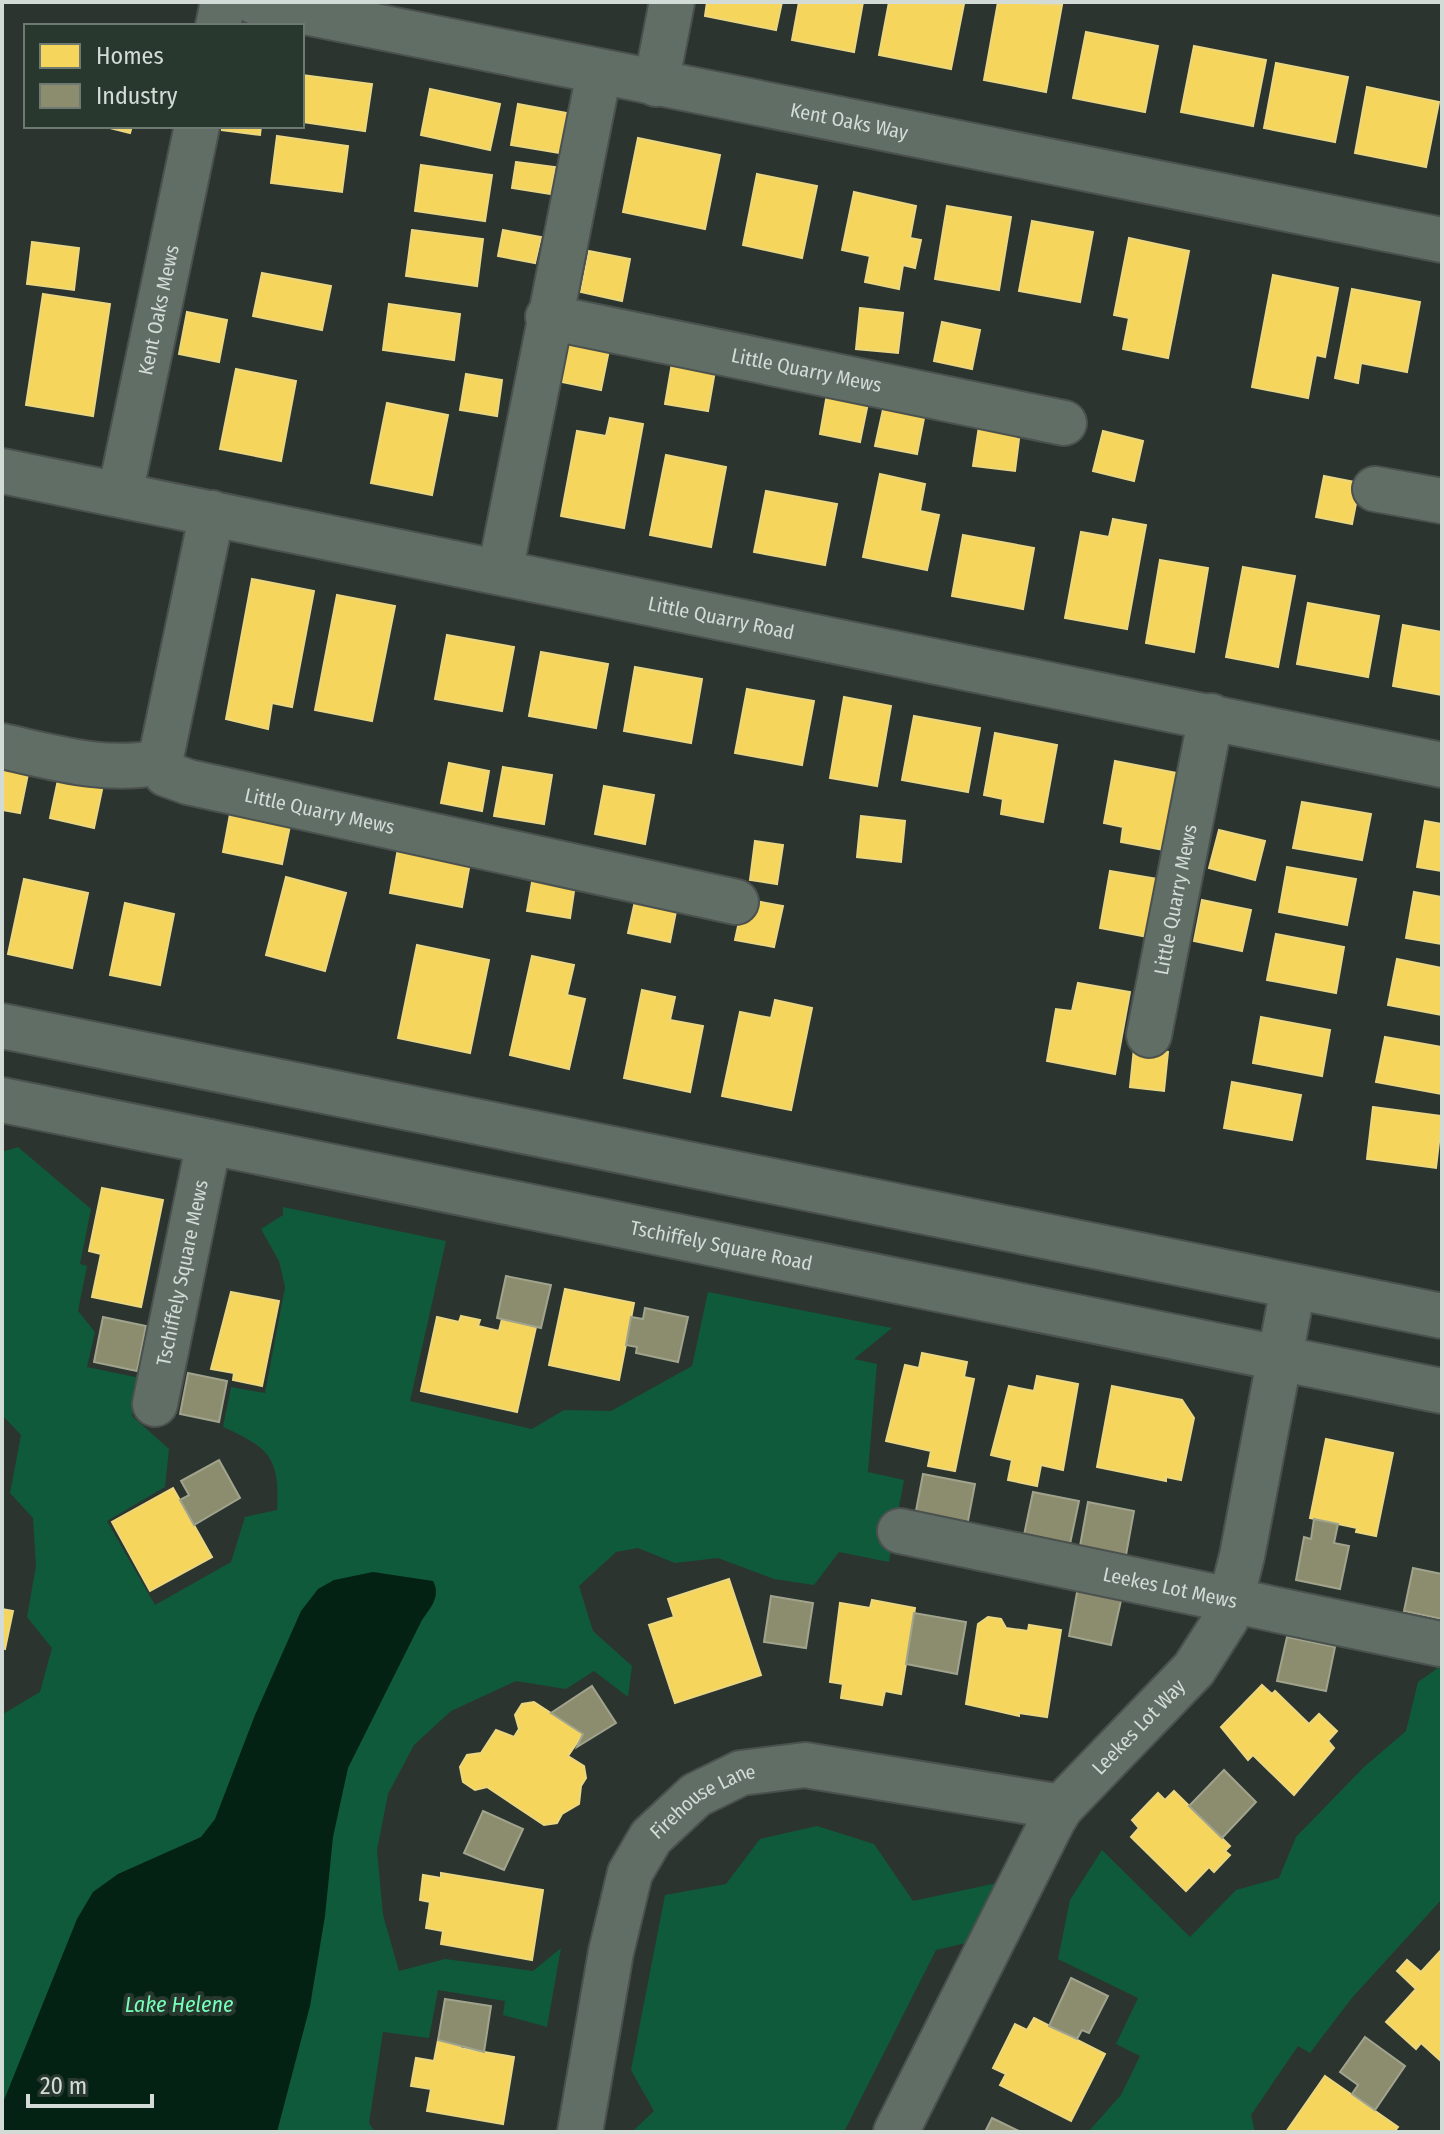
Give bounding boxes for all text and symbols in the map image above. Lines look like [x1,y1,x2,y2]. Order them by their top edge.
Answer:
legend [24,24,304,128]
text: Homes [96,42,164,70]
text: Industry [96,82,178,110]
street label: Kent Oaks Way [788,98,910,145]
street label: Kent Oaks Mews [133,243,184,377]
street label: Little Quarry Mews [729,343,884,397]
street label: Little Quarry Road [646,591,796,644]
street label: Little Quarry Mews [242,783,397,839]
street label: Little Quarry Mews [1149,822,1202,977]
street label: Tschiffely Square Mews [151,1178,213,1368]
street label: Tschiffely Square Road [628,1215,815,1275]
street label: Leekes Lot Mews [1101,1562,1239,1613]
street label: Leekes Lot Way [1087,1674,1190,1780]
street label: Firehouse Lane [645,1759,757,1844]
water label: Lake Helene [125,1991,233,2018]
scale bar [28,2058,152,2108]
text: 20 m [40,2072,87,2100]

